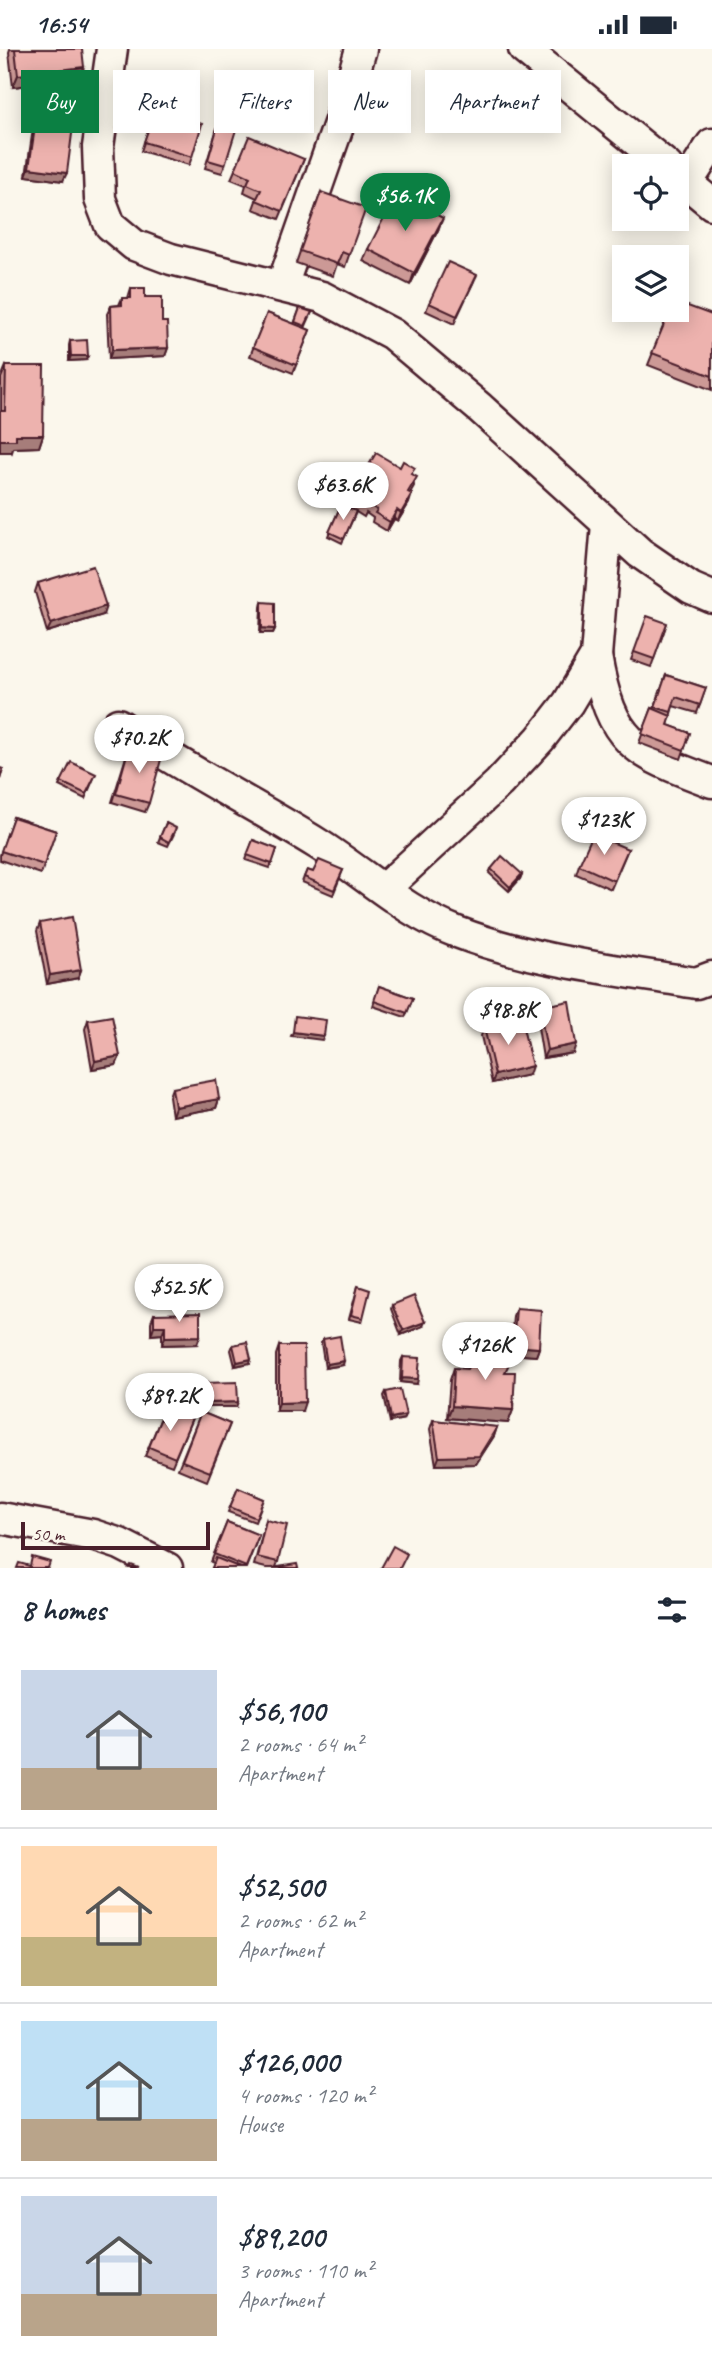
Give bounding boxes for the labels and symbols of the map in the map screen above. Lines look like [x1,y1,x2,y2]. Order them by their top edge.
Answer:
pin: $56.1K [348,173,462,233]
pin: $63.6K [286,463,400,522]
pin: $70.2K [82,715,196,775]
pin: $123K [555,797,653,857]
pin: $98.8K [451,988,565,1047]
pin: $52.5K [122,1265,236,1324]
pin: $126K [436,1323,534,1382]
pin: $89.2K [113,1373,227,1433]
scale bar [21,1519,210,1551]

